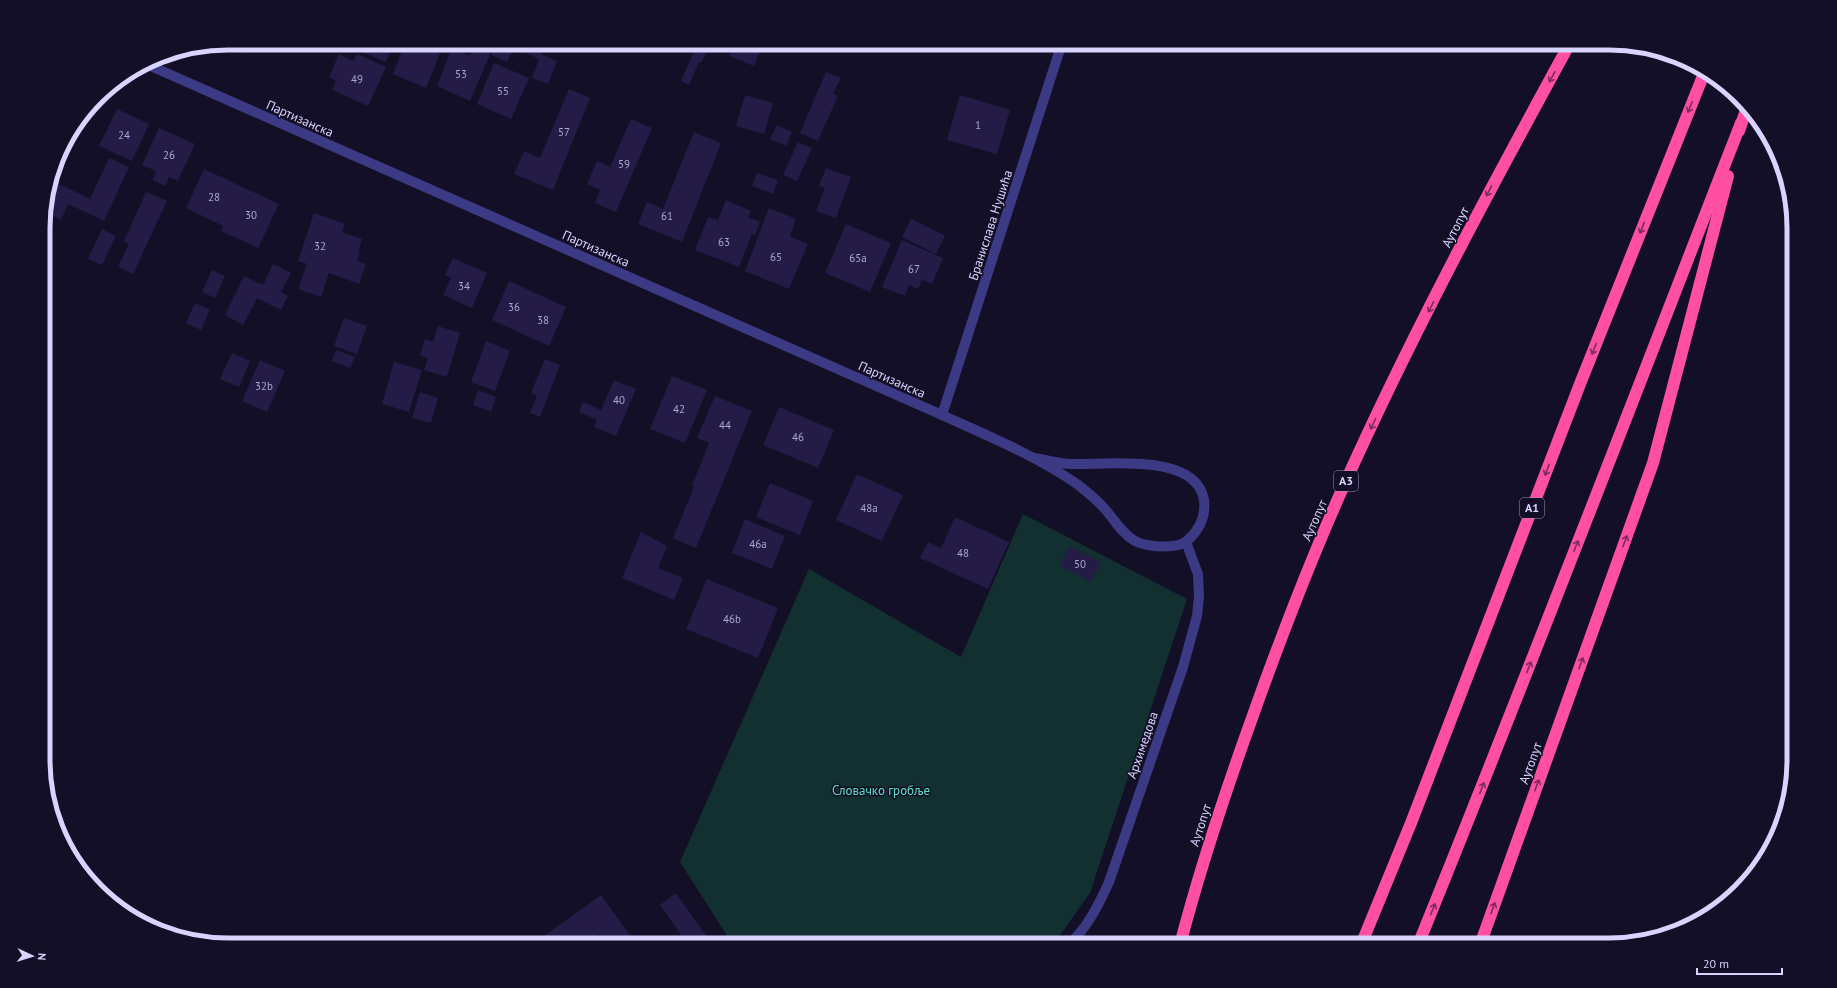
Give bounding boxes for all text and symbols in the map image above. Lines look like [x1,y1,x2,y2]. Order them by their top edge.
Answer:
house number: 53 [455,67,467,81]
one-way arrow [1547,71,1555,83]
house number: 49 [351,72,363,86]
house number: 55 [497,84,509,98]
street label: Партизанска [264,96,336,141]
one-way arrow [1686,101,1694,113]
house number: 1 [975,118,981,132]
house number: 57 [558,125,570,139]
house number: 24 [118,128,130,142]
house number: 26 [163,148,175,162]
house number: 59 [618,157,630,171]
street label: Бранислава Нушића [965,168,1016,282]
one-way arrow [1485,185,1493,197]
house number: 28 [208,190,220,204]
street label: Аутопут [1438,203,1473,250]
house number: 30 [245,208,257,222]
house number: 61 [661,209,673,223]
one-way arrow [1638,222,1646,234]
street label: Партизанска [560,226,632,271]
house number: 63 [718,235,730,249]
house number: 32 [314,239,326,253]
house number: 65 [770,250,782,264]
house number: 65a [849,251,867,265]
house number: 67 [908,262,920,276]
house number: 34 [458,279,470,293]
house number: 36 [508,300,520,314]
one-way arrow [1426,301,1434,313]
house number: 38 [537,313,549,327]
one-way arrow [1590,342,1597,354]
street label: Партизанска [856,357,928,402]
house number: 32b [255,379,273,393]
house number: 40 [613,393,625,407]
house number: 42 [673,402,685,416]
one-way arrow [1369,417,1376,429]
house number: 44 [719,418,731,432]
house number: 46 [792,430,804,444]
one-way arrow [1542,464,1550,476]
road number: A3 [1334,471,1358,491]
street label: Аутопут [1298,496,1331,543]
road number: A1 [1520,498,1544,518]
house number: 48a [860,501,878,515]
one-way arrow [1621,535,1629,547]
house number: 46a [749,537,767,551]
one-way arrow [1572,540,1580,552]
house number: 48 [957,546,969,560]
house number: 50 [1074,557,1086,571]
house number: 46b [723,612,741,626]
one-way arrow [1578,657,1585,670]
one-way arrow [1526,661,1534,673]
street label: Архимедова [1123,709,1162,781]
street label: Аутопут [1515,739,1546,786]
one-way arrow [1534,780,1542,792]
park label: Словачко гробље [832,782,930,799]
one-way arrow [1479,783,1486,795]
street label: Аутопут [1186,801,1216,848]
one-way arrow [1490,902,1498,914]
one-way arrow [1430,903,1437,915]
north arrow [12,936,52,976]
scale bar [1697,950,1782,976]
text: N [35,953,49,961]
text: 20 m [1703,956,1729,971]

